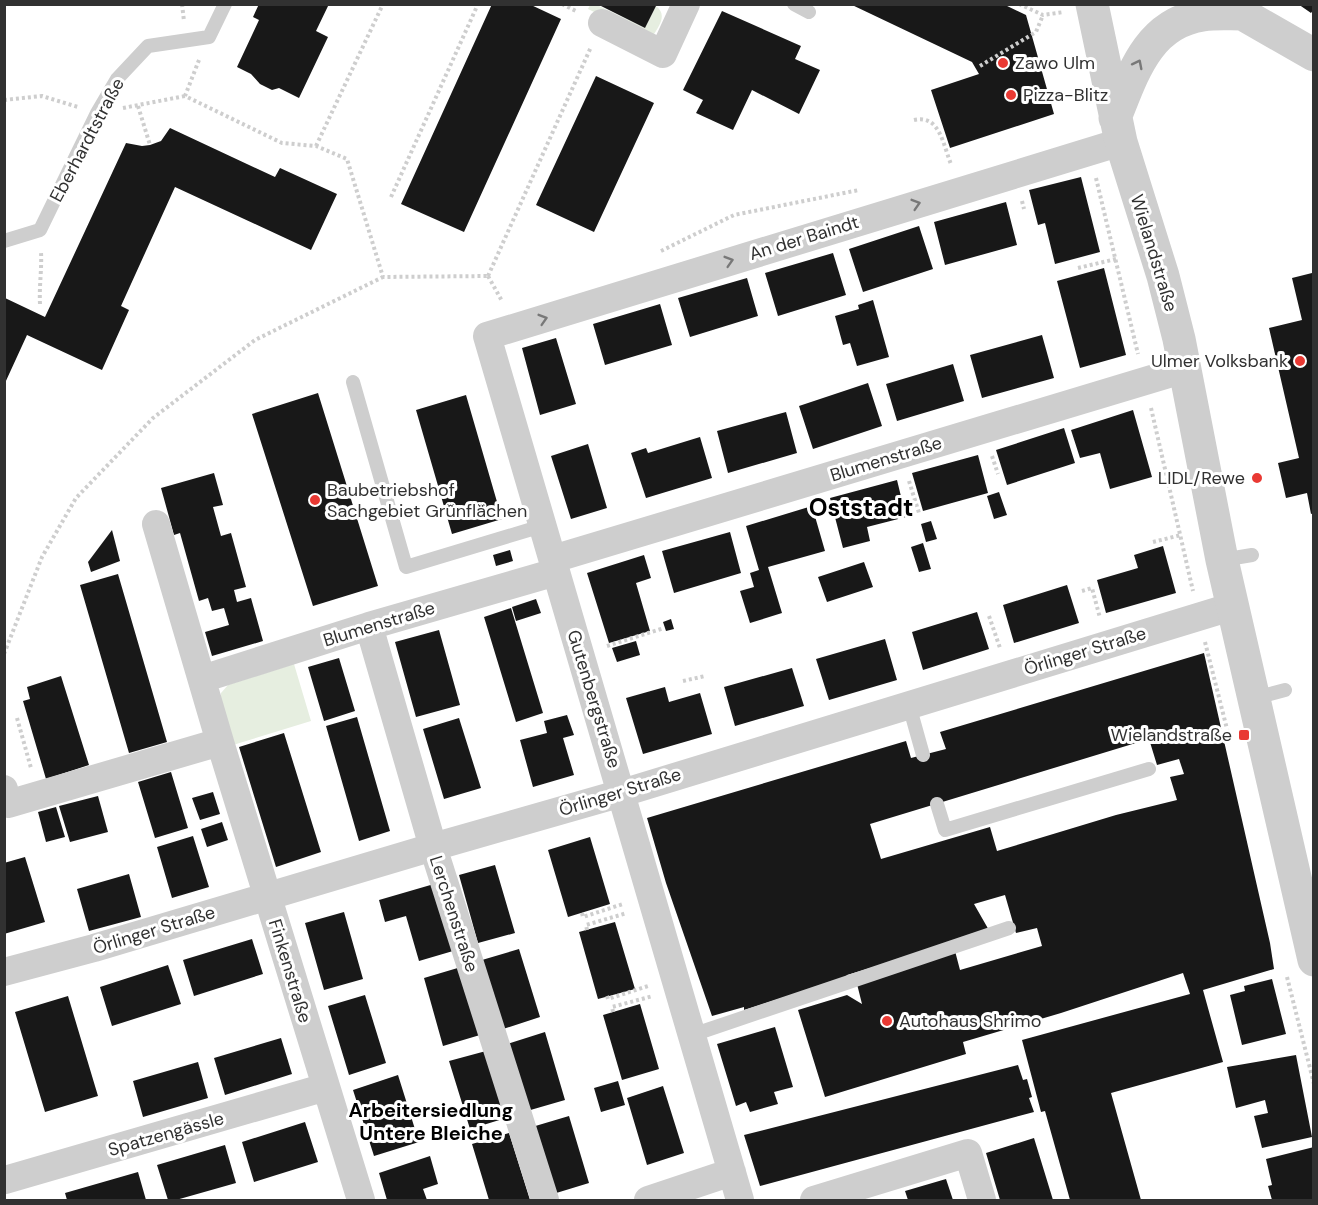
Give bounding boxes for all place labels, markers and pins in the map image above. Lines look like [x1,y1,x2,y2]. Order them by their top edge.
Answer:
place label: Zawo Ulm [1015,51,1095,75]
marker: Zawo Ulm [996,56,1010,70]
place label: Pizza-Blitz [1023,83,1108,107]
marker: Pizza-Blitz [1004,88,1018,102]
place label: Ulmer Volksbank [1151,349,1288,373]
marker: Ulmer Volksbank [1293,354,1307,368]
place label: LIDL/Rewe [1158,466,1245,490]
marker: LIDL/Rewe [1250,471,1264,485]
place label: Baubetriebshof Sachgebiet Grünflächen [327,478,527,523]
marker: Baubetriebshof Sachgebiet Grünflächen [308,493,322,507]
place label: Wielandstraße [1111,723,1232,747]
marker: Wielandstraße [1237,728,1251,742]
place label: Autohaus Shrimo [899,1009,1041,1033]
marker: Autohaus Shrimo [880,1014,894,1028]

